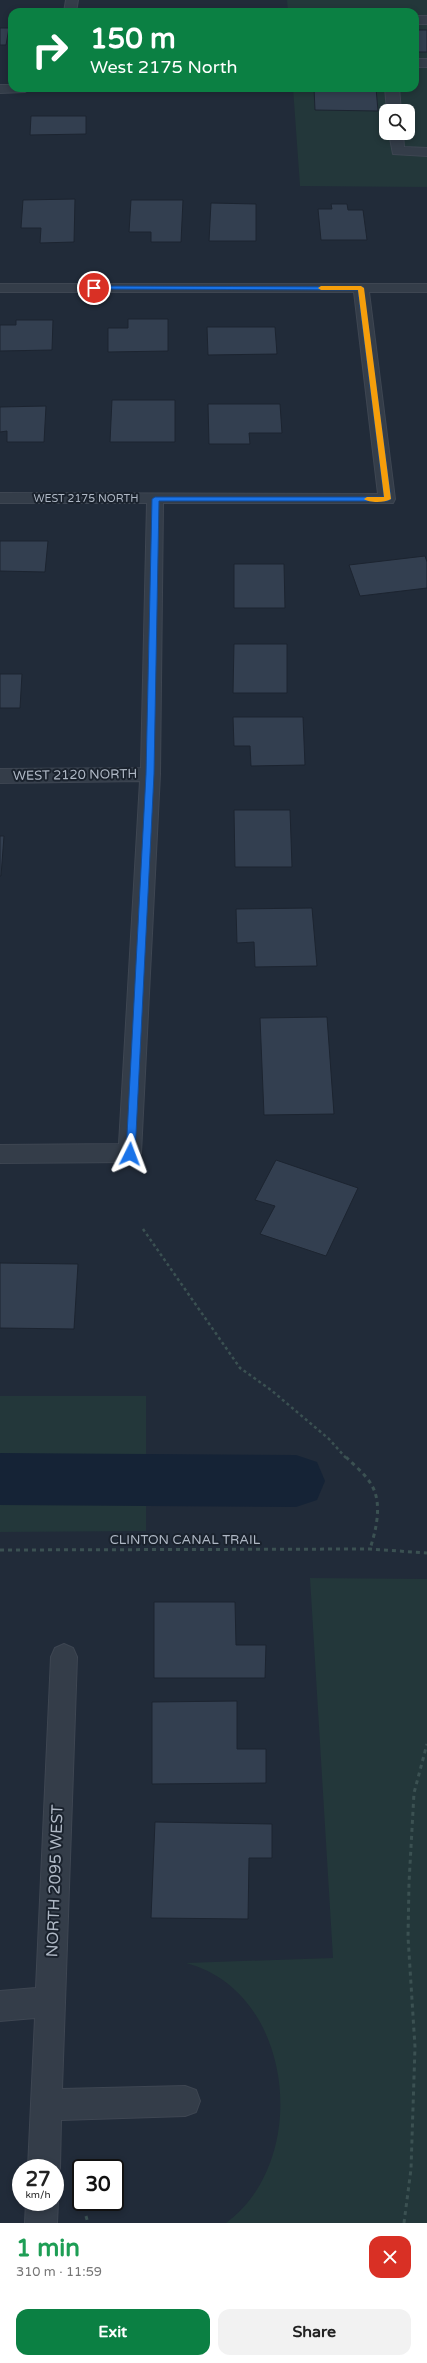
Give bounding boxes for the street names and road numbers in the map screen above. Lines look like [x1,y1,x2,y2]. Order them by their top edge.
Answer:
street label: WEST 2175 NORTH [33,492,139,505]
street label: WEST 2120 NORTH [13,766,137,784]
street label: CLINTON CANAL TRAIL [110,1532,261,1548]
street label: NORTH 2095 WEST [42,1804,68,1958]

